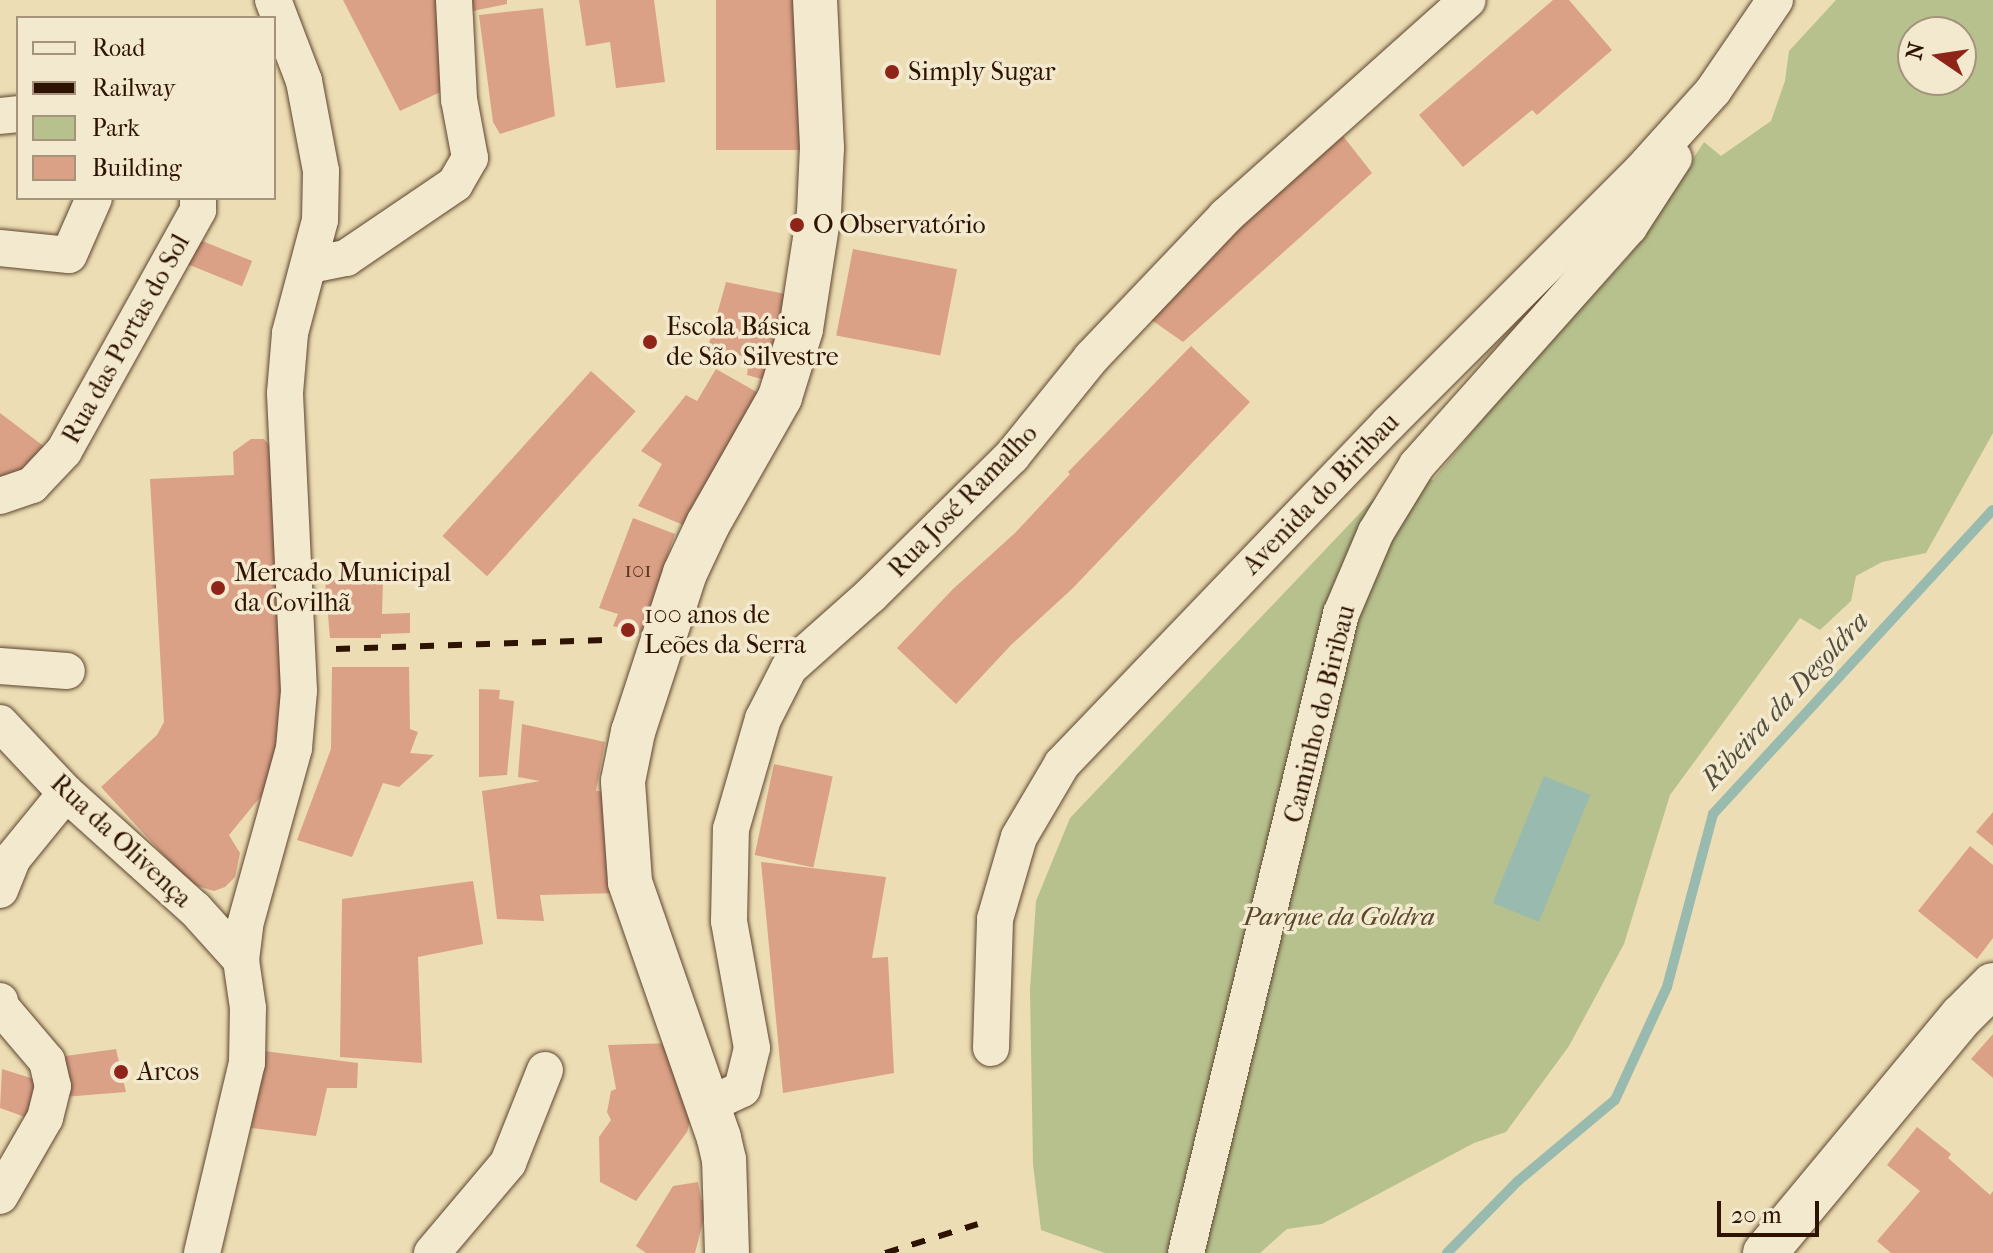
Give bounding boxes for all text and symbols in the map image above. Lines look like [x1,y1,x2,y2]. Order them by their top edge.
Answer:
legend [16,16,276,200]
north arrow [1897,16,1977,96]
text: Road [92,34,145,62]
text: N [1901,40,1930,62]
place label: Simply Sugar [908,56,1056,88]
marker: Simply Sugar [883,63,901,81]
text: Railway [92,74,175,102]
text: Park [92,114,140,142]
text: Building [92,154,182,182]
place label: O Observatório [813,209,986,241]
marker: O Observatório [788,216,806,234]
street label: Rua das Portas do Sol [56,229,196,449]
place label: Escola Básica de São Silvestre [666,311,839,372]
marker: Escola Básica de São Silvestre [641,333,659,351]
street label: Avenida do Biribau [1236,407,1406,581]
street label: Rua José Ramalho [882,418,1044,584]
place label: Mercado Municipal da Covilhã [234,557,451,618]
house number: 101 [624,558,652,584]
marker: Mercado Municipal da Covilhã [209,579,227,597]
place label: 100 anos de Leões da Serra [644,599,806,660]
street label: Caminho do Biribau [1278,602,1362,826]
water label: Ribeira da Degoldra [1694,604,1876,796]
marker: 100 anos de Leões da Serra [619,621,637,639]
street label: Rua da Olivença [44,768,198,914]
park label: Parque da Goldra [1243,901,1435,933]
place label: Arcos [137,1056,199,1088]
marker: Arcos [112,1063,130,1081]
scale bar [1721,1185,1823,1235]
text: 20 m [1731,1201,1782,1229]

